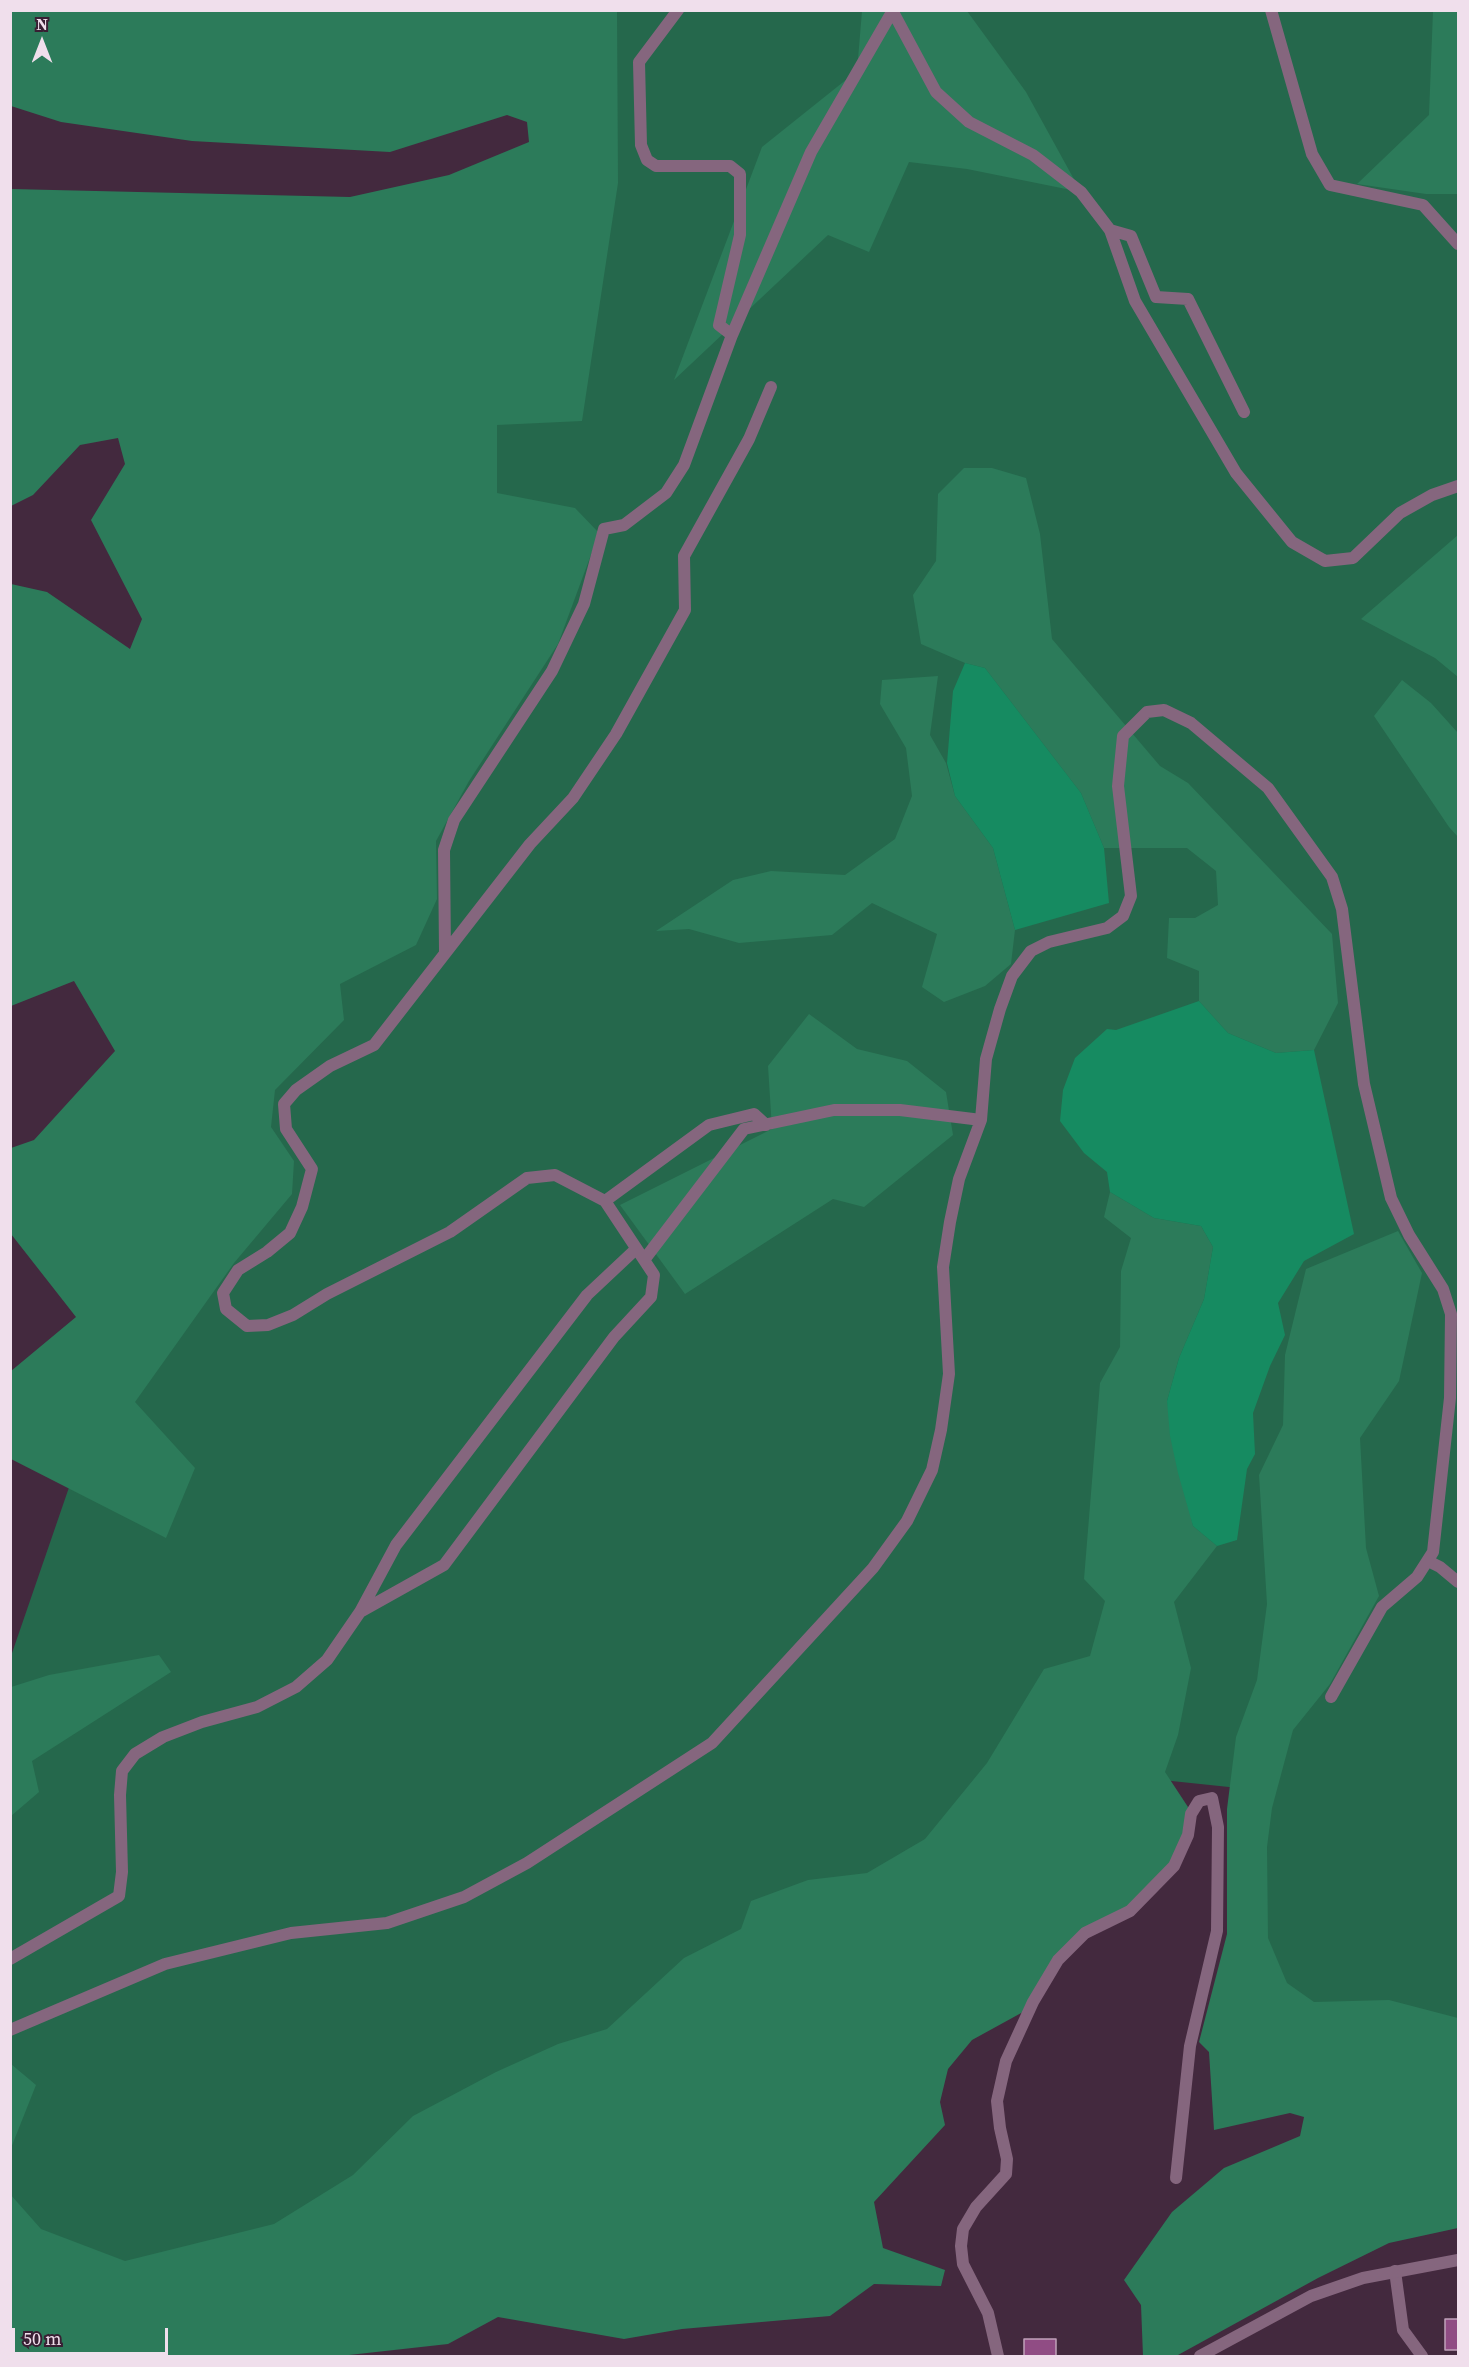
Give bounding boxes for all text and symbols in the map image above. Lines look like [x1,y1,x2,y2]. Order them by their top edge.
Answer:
north arrow [12,12,72,72]
text: N [36,13,48,35]
scale bar [15,2316,171,2354]
text: 50 m [23,2326,61,2351]

